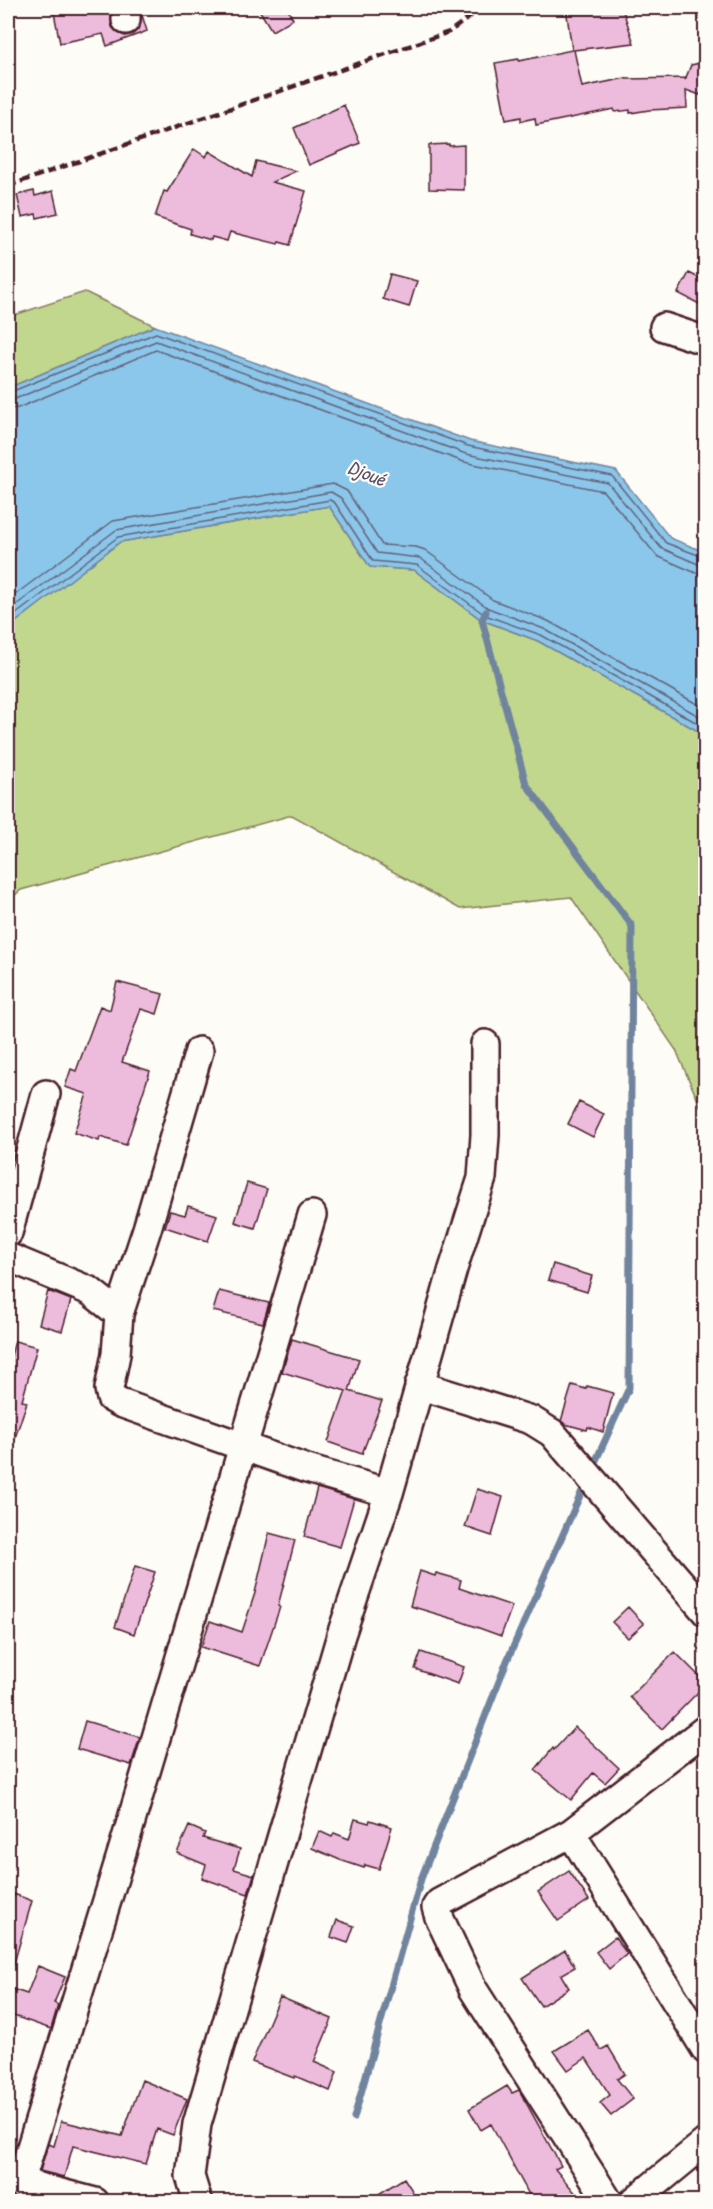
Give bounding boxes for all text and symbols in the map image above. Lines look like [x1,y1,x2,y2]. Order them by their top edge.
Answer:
water label: Djoué [344,453,391,493]

